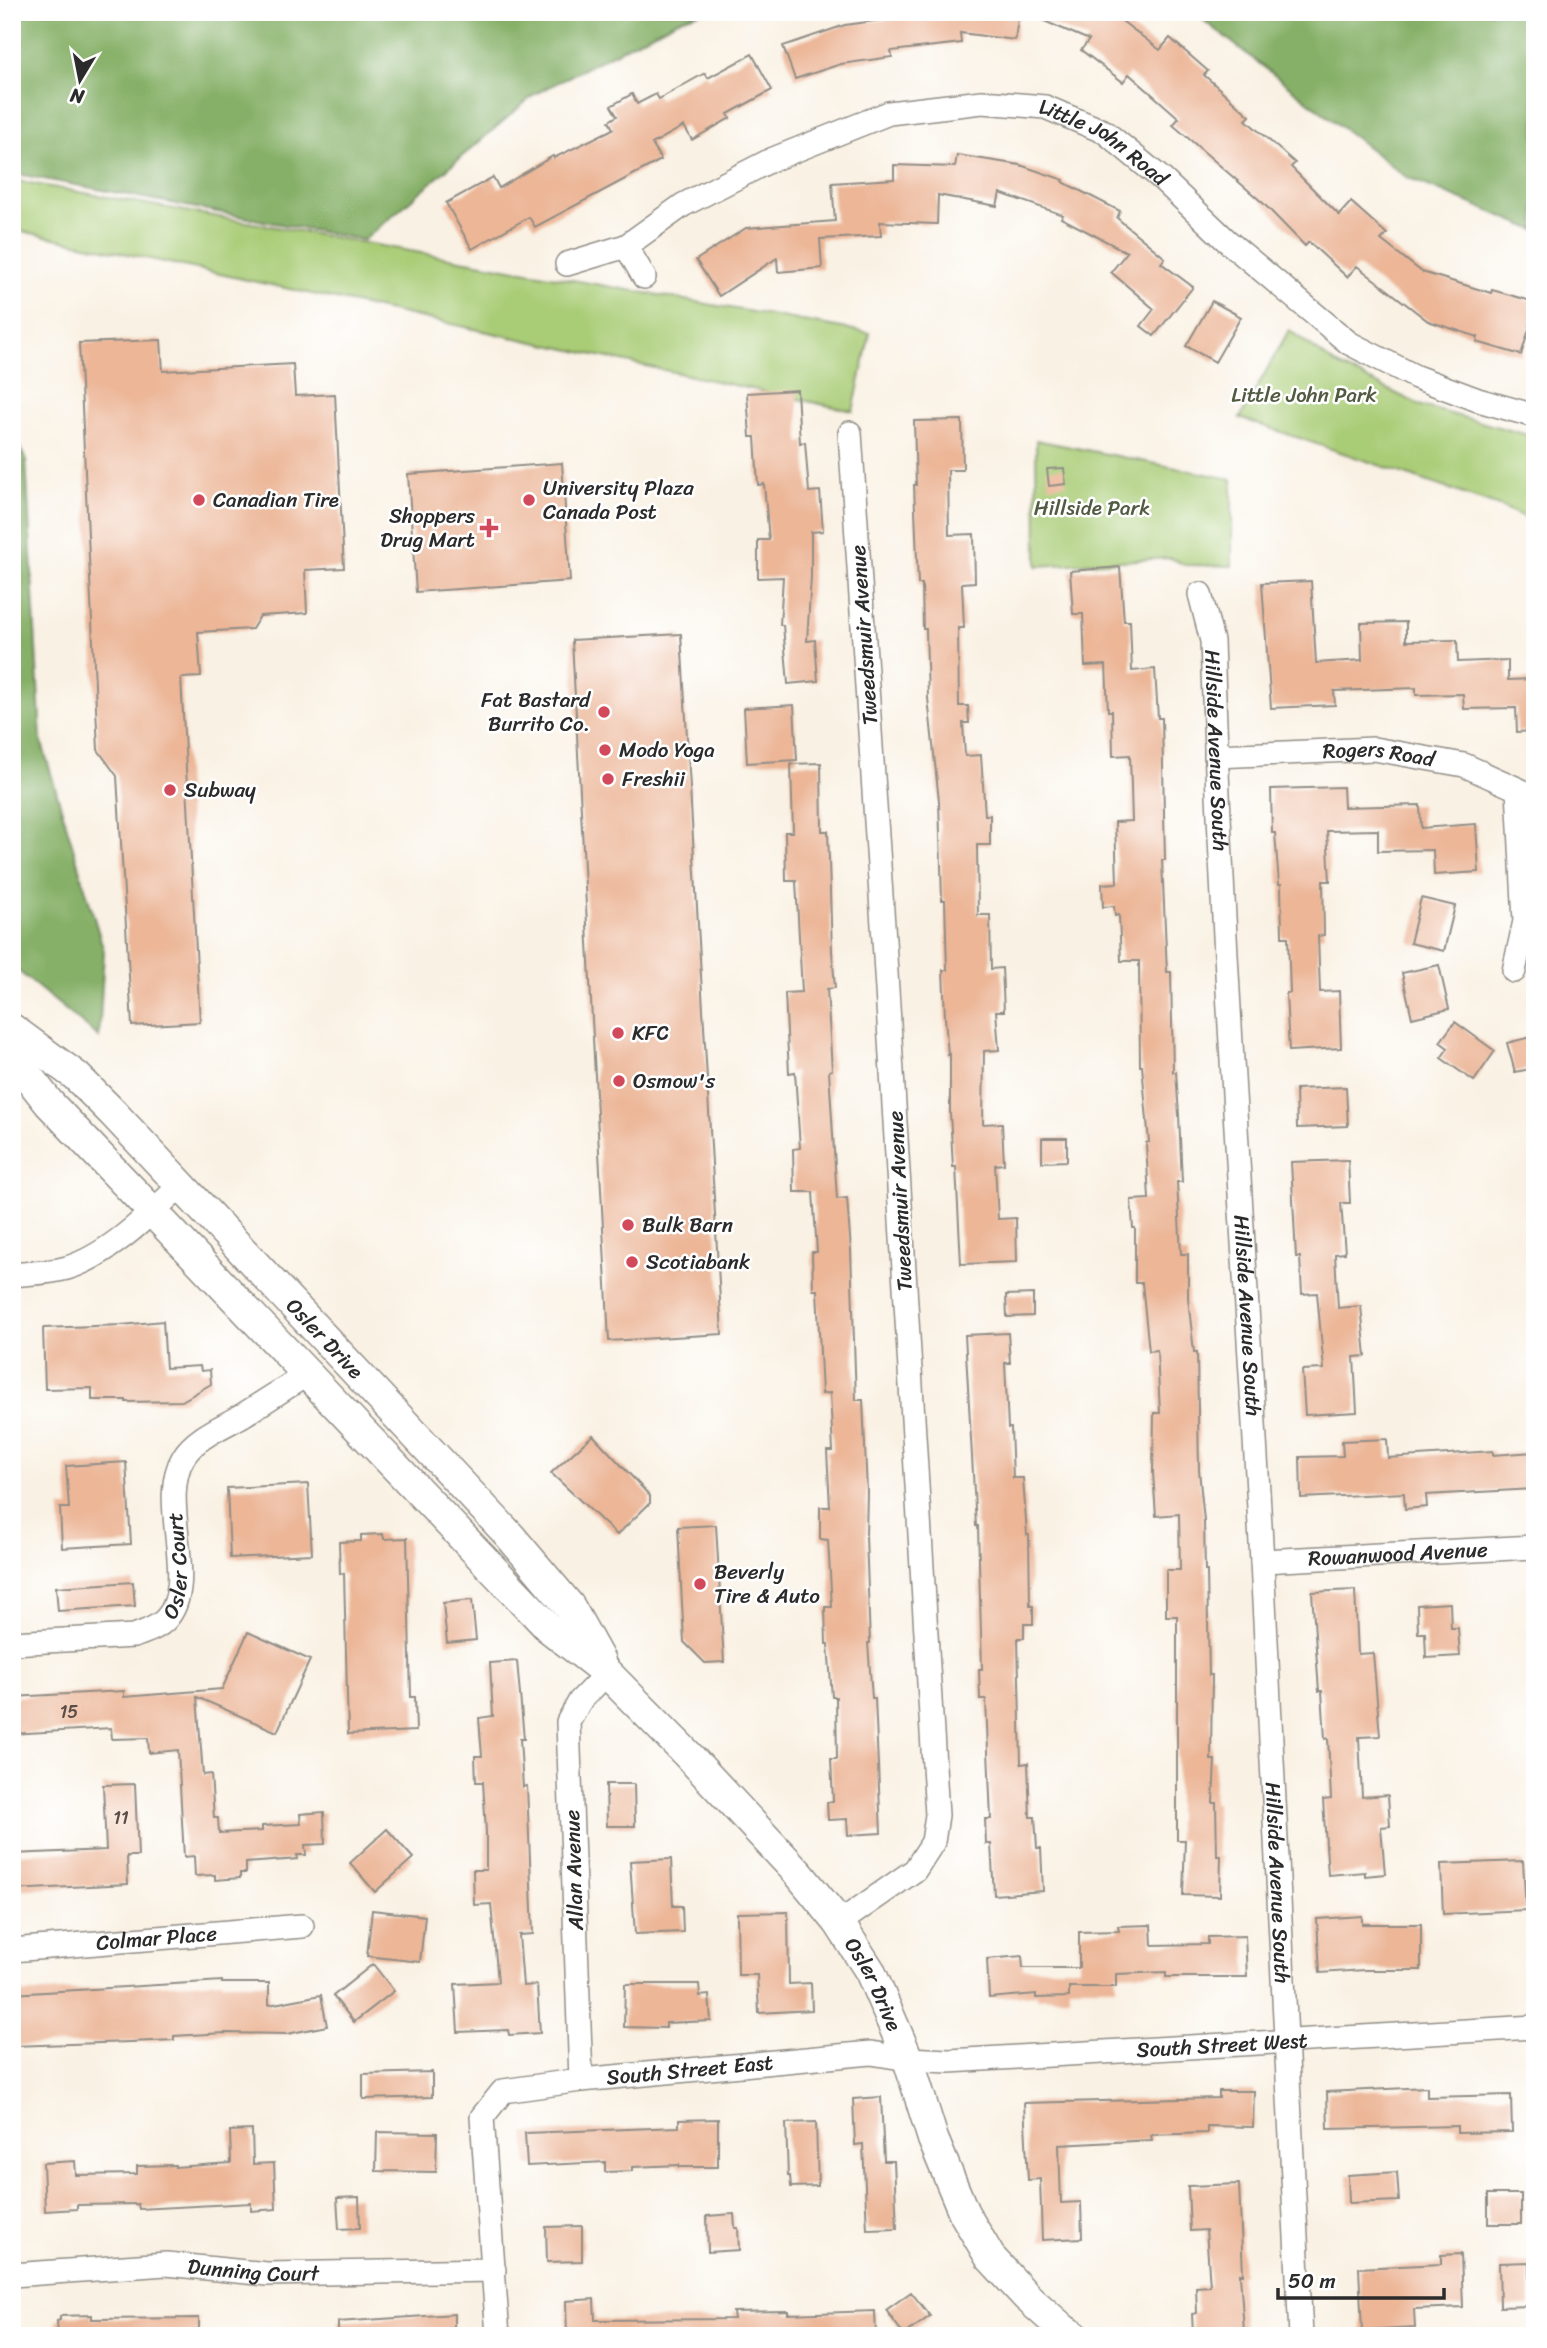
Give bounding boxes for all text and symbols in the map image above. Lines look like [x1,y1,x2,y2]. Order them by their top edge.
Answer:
north arrow [46,46,116,116]
text: N [67,79,87,114]
street label: Little John Road [1038,88,1178,197]
park label: Little John Park [1231,376,1377,414]
place label: University Plaza Canada Post [543,469,694,531]
place label: Canadian Tire [213,481,339,519]
park label: Hillside Park [1034,489,1150,527]
marker: Canadian Tire [191,492,207,508]
marker: University Plaza Canada Post [521,492,537,508]
place label: Shoppers Drug Mart [380,497,475,559]
marker: Shoppers Drug Mart [481,520,497,536]
street label: Tweedsmuir Avenue [839,543,889,726]
street label: Hillside Avenue South [1193,649,1240,852]
place label: Fat Bastard Burrito Co. [481,681,592,743]
marker: Fat Bastard Burrito Co. [596,704,612,720]
street label: Rogers Road [1322,730,1439,779]
place label: Modo Yoga [619,731,715,769]
marker: Modo Yoga [597,742,613,758]
place label: Freshii [622,760,686,798]
place label: Subway [184,771,256,809]
marker: Freshii [600,771,616,787]
marker: Subway [162,782,178,798]
place label: KFC [632,1014,669,1052]
marker: KFC [610,1025,626,1041]
place label: Osmow's [633,1062,715,1100]
marker: Osmow's [611,1073,627,1089]
street label: Tweedsmuir Avenue [876,1110,924,1292]
place label: Bulk Barn [642,1206,733,1244]
street label: Hillside Avenue South [1222,1214,1273,1417]
marker: Bulk Barn [620,1217,636,1233]
place label: Scotiabank [646,1243,750,1281]
marker: Scotiabank [624,1254,640,1270]
street label: Osler Drive [276,1289,373,1388]
street label: Osler Court [152,1511,199,1627]
street label: Rowanwood Avenue [1307,1530,1489,1578]
place label: Beverly Tire & Auto [714,1553,820,1615]
marker: Beverly Tire & Auto [692,1576,708,1592]
house number: 15 [60,1696,78,1728]
street label: Hillside Avenue South [1254,1781,1301,1984]
house number: 11 [113,1802,129,1834]
street label: Allan Avenue [553,1809,595,1932]
street label: Colmar Place [95,1914,219,1962]
street label: Osler Drive [834,1929,913,2037]
street label: South Street West [1135,2021,1309,2069]
street label: South Street East [605,2043,775,2097]
street label: Dunning Court [186,2247,321,2293]
scale bar [1278,2257,1444,2301]
text: 50 m [1288,2262,1336,2300]

